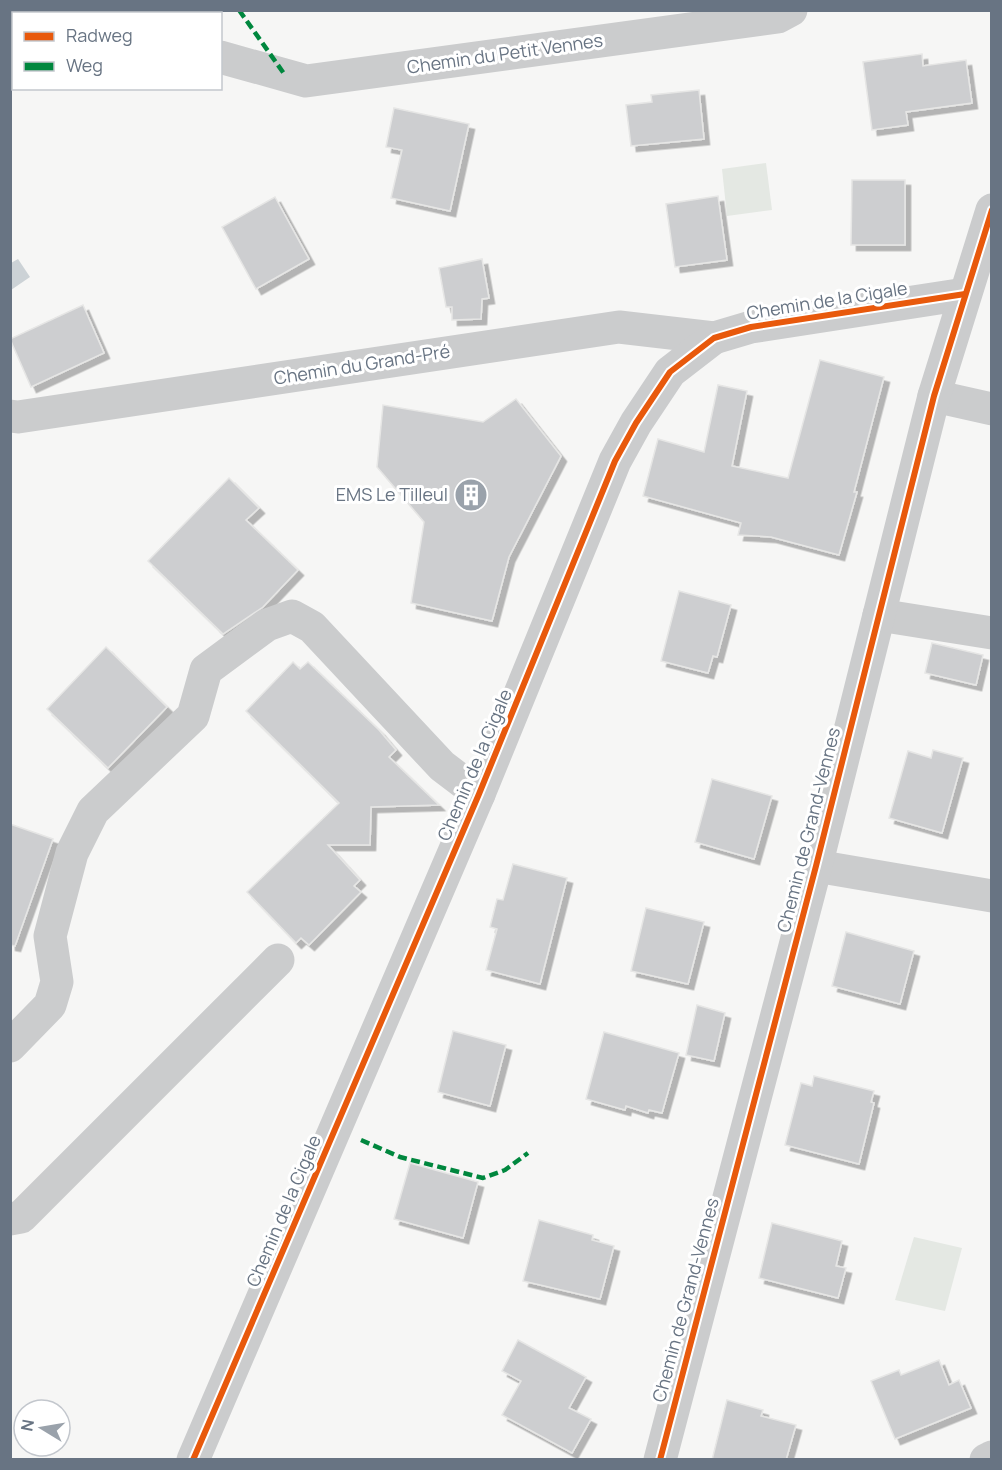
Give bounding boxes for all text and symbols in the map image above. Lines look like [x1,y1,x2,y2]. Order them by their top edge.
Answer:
legend [12,12,222,90]
text: Radweg [66,23,133,47]
street label: Chemin du Petit Vennes [405,27,604,79]
text: Weg [66,53,103,77]
street label: Chemin de la Cigale [745,275,909,325]
street label: Chemin du Grand-Pré [272,338,452,390]
building icon: EMS Le Tilleul [453,477,489,513]
place label: EMS Le Tilleul [336,482,448,506]
street label: Chemin de la Cigale [431,685,517,844]
street label: Chemin de Grand-Vennes [771,725,845,935]
street label: Chemin de la Cigale [240,1131,326,1290]
street label: Chemin de Grand-Vennes [646,1195,724,1405]
north arrow [12,1398,72,1458]
text: N [15,1417,39,1433]

